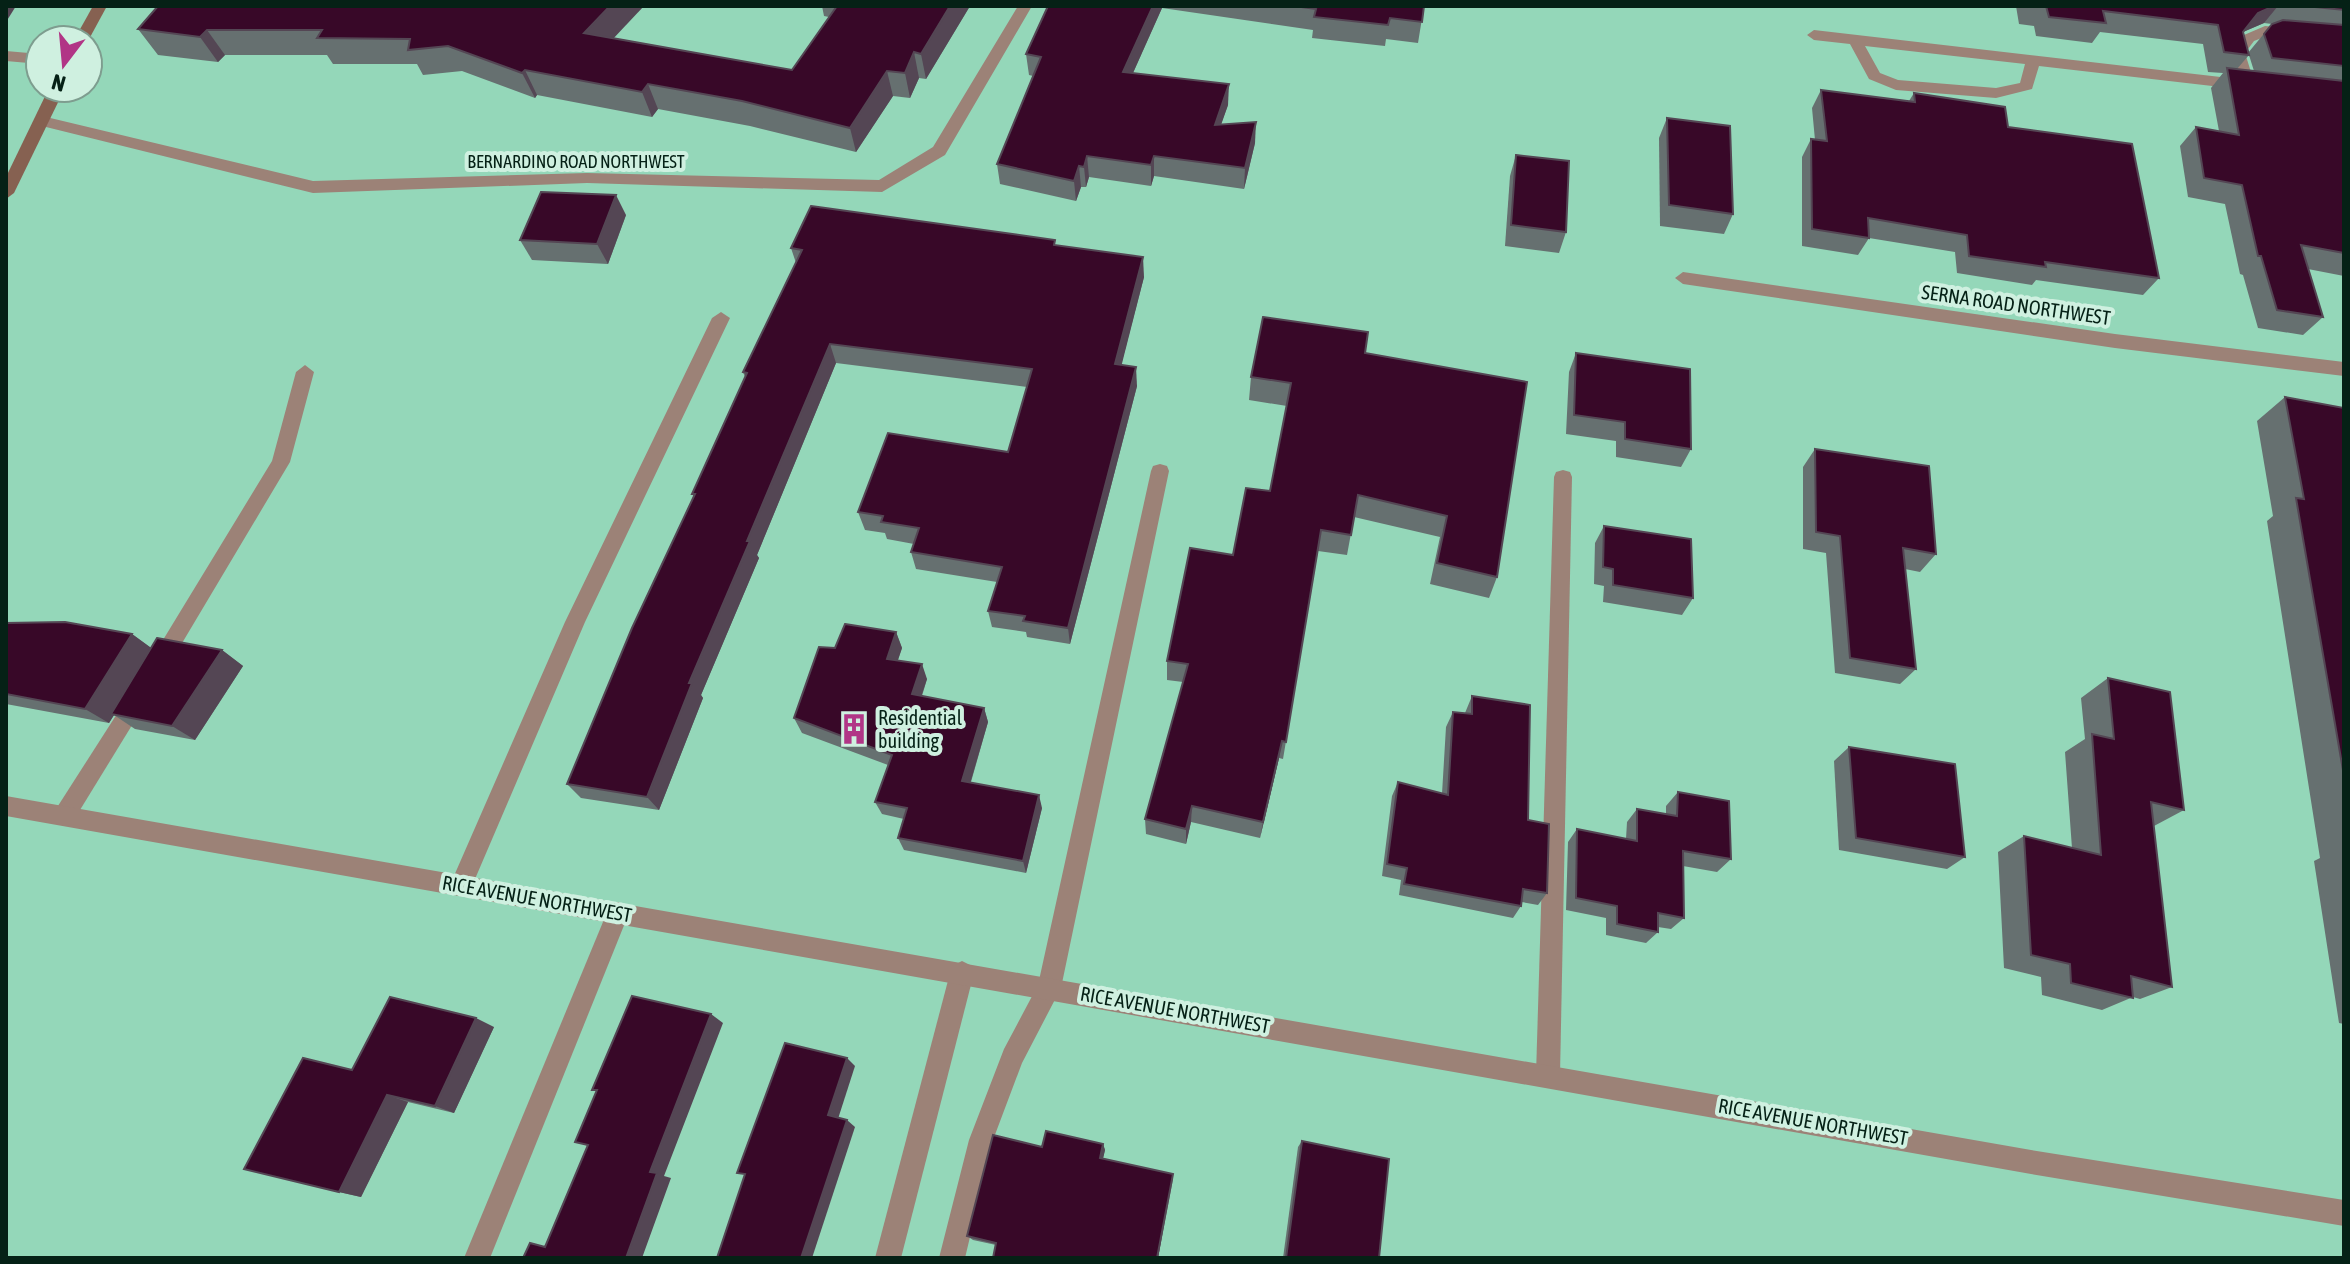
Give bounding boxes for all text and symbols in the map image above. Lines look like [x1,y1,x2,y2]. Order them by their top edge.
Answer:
north arrow [24,24,104,104]
text: N [49,69,68,98]
street label: BERNARDINO ROAD NORTHWEST [467,151,685,172]
street label: SERNA ROAD NORTHWEST [1920,280,2112,329]
place label: Residential building [878,706,963,752]
building icon: Residential building [837,712,871,746]
street label: RICE AVENUE NORTHWEST [441,871,634,927]
street label: RICE AVENUE NORTHWEST [1079,982,1272,1038]
street label: RICE AVENUE NORTHWEST [1717,1094,1910,1150]

